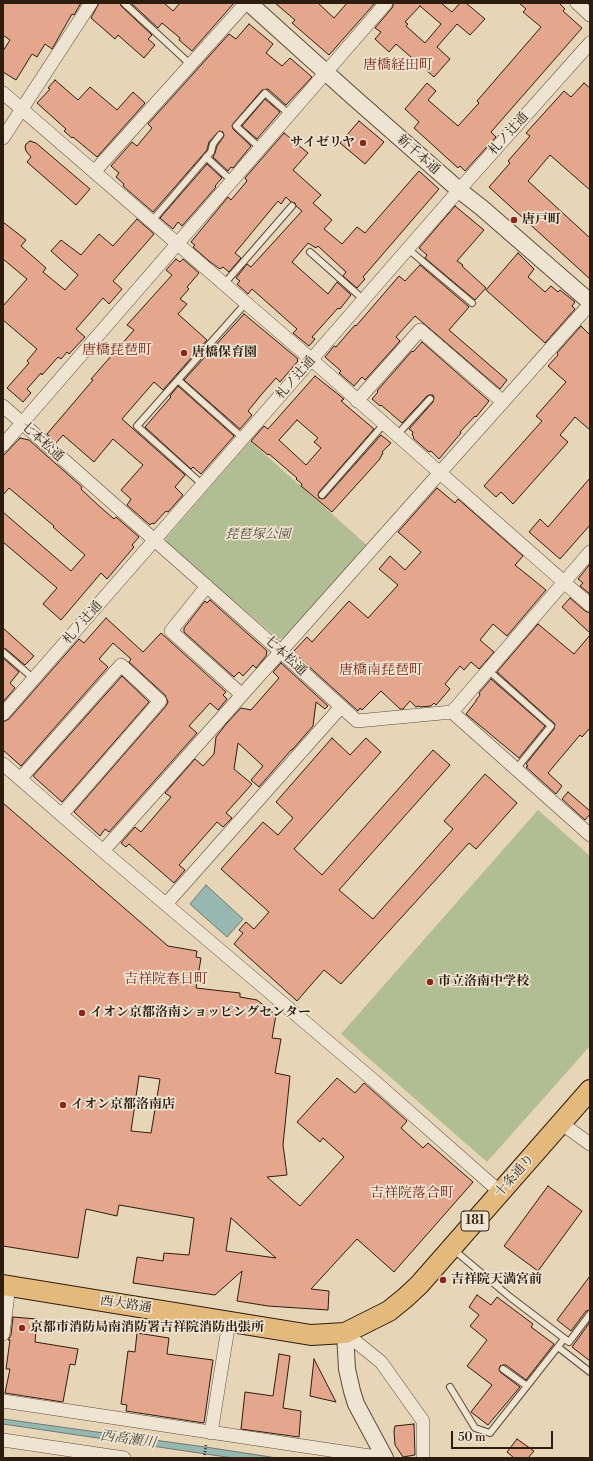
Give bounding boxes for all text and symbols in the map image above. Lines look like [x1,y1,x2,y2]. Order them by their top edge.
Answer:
district label: 唐橋経田町 [363,58,433,74]
street label: 札ノ辻通 [486,109,532,159]
street label: 新千本通 [393,132,443,178]
place label: サイゼリヤ [290,135,355,151]
marker: サイゼリヤ [358,138,368,148]
place label: 唐戸町 [522,212,561,228]
marker: 唐戸町 [509,215,519,225]
district label: 唐橋琵琶町 [82,343,152,359]
place label: 唐橋保育園 [192,345,257,361]
marker: 唐橋保育園 [179,348,189,358]
street label: 札ノ辻通 [273,353,319,403]
street label: 七本松通 [17,419,67,465]
park label: 琵琶塚公園 [226,527,290,543]
street label: 札ノ辻通 [60,598,106,648]
street label: 七本松通 [261,633,309,679]
district label: 唐橋南琵琶町 [339,663,423,679]
district label: 吉祥院春日町 [124,972,208,988]
place label: 市立洛南中学校 [438,974,529,990]
marker: 市立洛南中学校 [425,977,435,987]
place label: イオン京都洛南ショッピングセンター [90,1005,311,1021]
marker: イオン京都洛南ショッピングセンター [77,1008,87,1018]
place label: イオン京都洛南店 [71,1097,175,1113]
marker: イオン京都洛南店 [58,1100,68,1110]
street label: 十条通り [492,1151,538,1201]
district label: 吉祥院落合町 [370,1186,454,1202]
road number: 181 [461,1211,489,1231]
place label: 吉祥院天満宮前 [451,1272,542,1288]
marker: 吉祥院天満宮前 [438,1275,448,1285]
street label: 西大路通 [99,1293,153,1317]
place label: 京都市消防局南消防署吉祥院消防出張所 [30,1320,264,1336]
marker: 京都市消防局南消防署吉祥院消防出張所 [17,1323,27,1333]
scale bar [453,1423,555,1449]
water label: 西高瀬川 [99,1428,157,1452]
text: 50 m [458,1430,486,1445]

